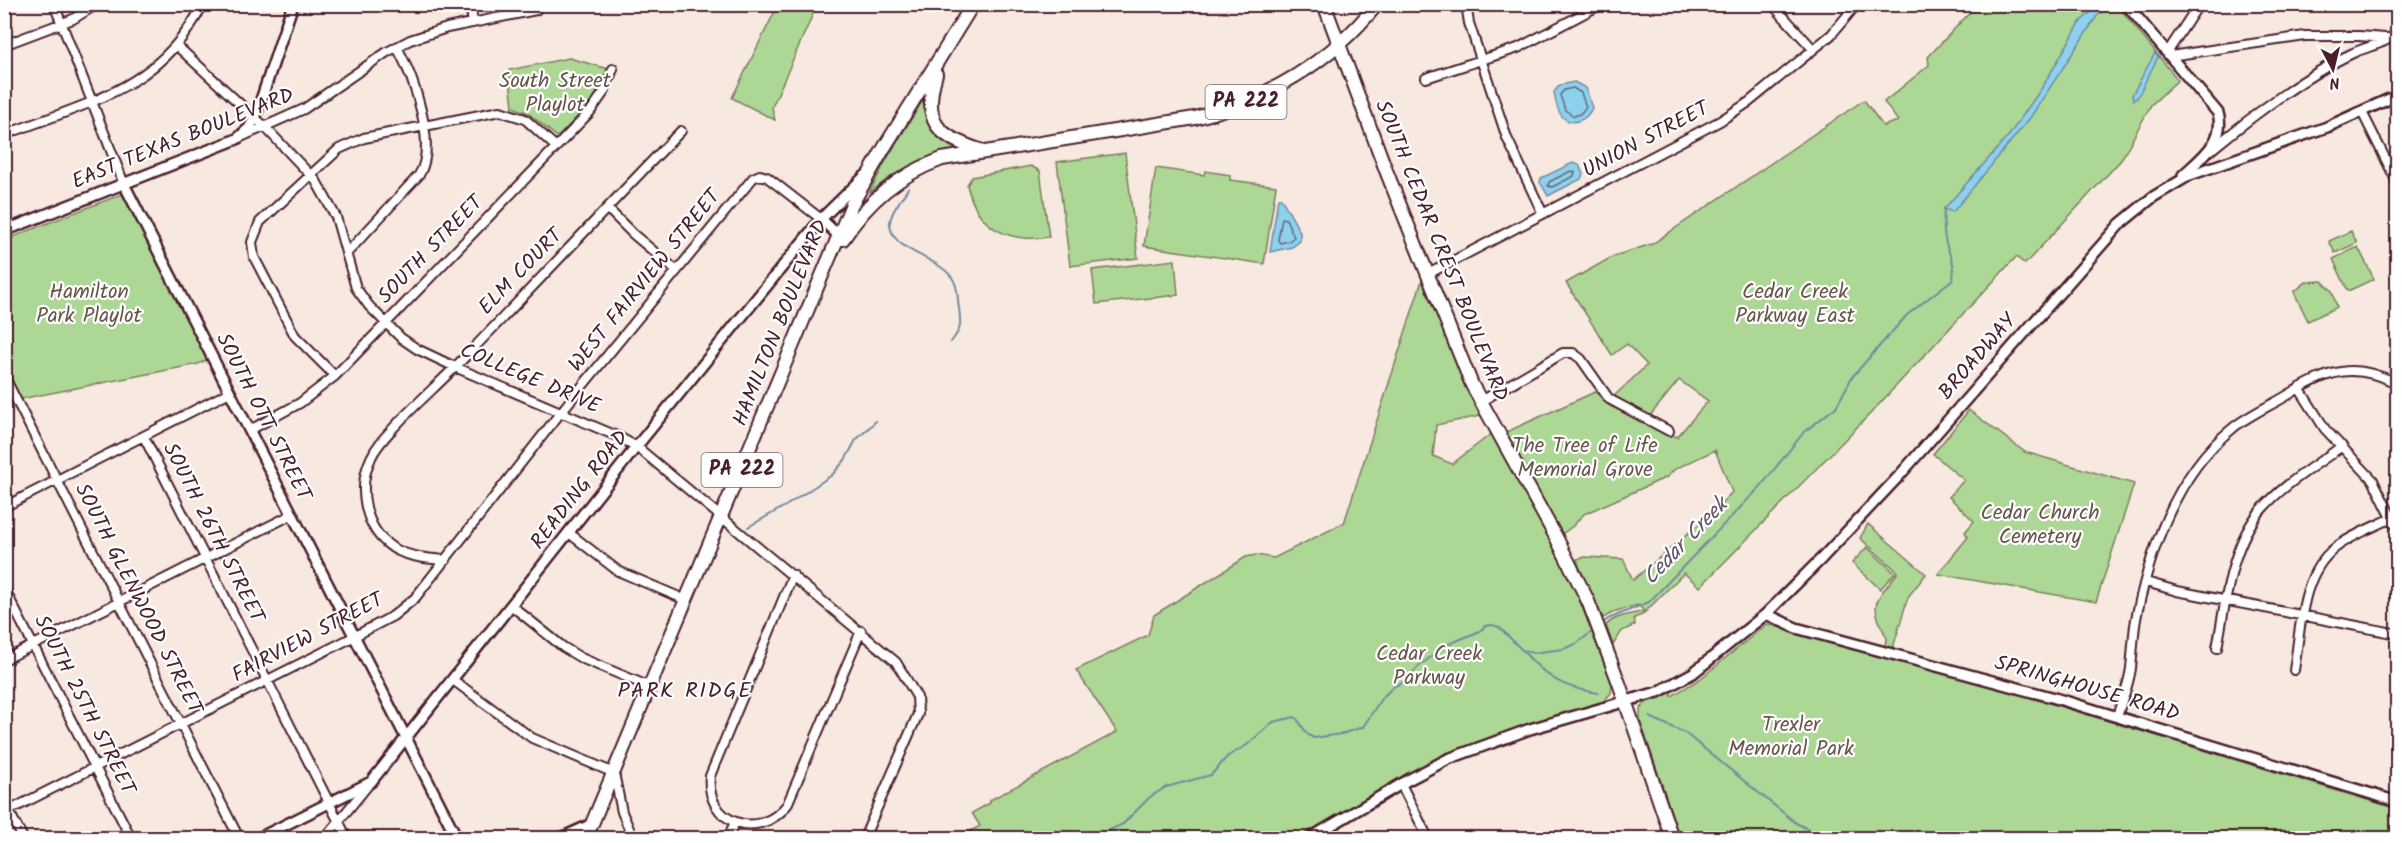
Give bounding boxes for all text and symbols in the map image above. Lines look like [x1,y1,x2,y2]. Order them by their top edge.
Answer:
north arrow [2303,39,2363,99]
park label: South Street Playlot [499,65,612,122]
text: N [2328,69,2341,95]
street label: EAST TEXAS BOULEVARD [67,79,299,199]
road number: PA 222 [1206,85,1286,119]
street label: UNION STREET [1577,92,1717,187]
street label: SOUTH CEDAR CREST BOULEVARD [1365,95,1517,407]
street label: WEST FAIRVIEW STREET [561,181,730,380]
street label: SOUTH STREET [370,187,493,312]
street label: HAMILTON BOULEVARD [724,215,838,431]
street label: ELM COURT [471,220,572,323]
park label: Hamilton Park Playlot [36,276,143,333]
park label: Cedar Creek Parkway East [1735,276,1856,333]
street label: BROADWAY [1931,305,2026,408]
street label: SOUTH OTT STREET [206,327,320,508]
street label: COLLEGE DRIVE [455,335,606,424]
street label: READING ROAD [523,423,637,557]
park label: The Tree of Life Memorial Grove [1512,430,1658,487]
street label: SOUTH 26TH STREET [153,437,274,630]
road number: PA 222 [702,453,783,487]
street label: SOUTH GLENWOOD STREET [65,478,212,722]
water label: Cedar Creek [1635,487,1740,594]
park label: Cedar Church Cemetery [1980,497,2100,554]
street label: FAIRVIEW STREET [226,583,391,692]
street label: SOUTH 25TH STREET [24,609,144,802]
park label: Cedar Creek Parkway [1376,638,1482,695]
street label: SPRINGHOUSE ROAD [1991,647,2183,731]
district label: PARK RIDGE [617,674,753,709]
park label: Trexler Memorial Park [1728,709,1854,766]

